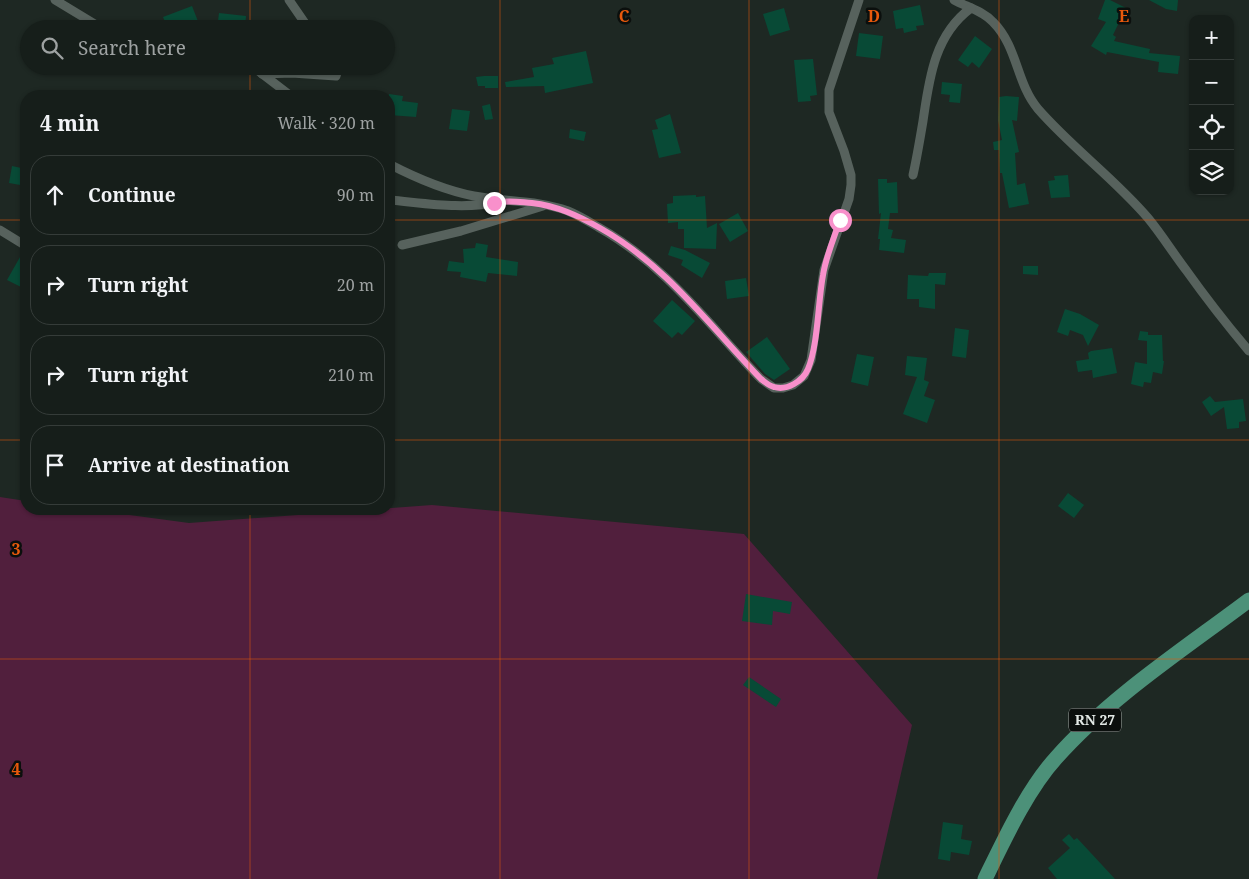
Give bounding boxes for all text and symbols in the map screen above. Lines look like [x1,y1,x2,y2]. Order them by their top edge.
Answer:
text: C [619,5,630,27]
text: D [868,5,880,27]
text: E [1119,5,1129,27]
map controls [1189,15,1234,195]
button: + [1189,15,1234,60]
search box [20,20,395,75]
icon: search [38,34,66,62]
text: Search here [78,35,186,61]
button: − [1189,60,1234,105]
button: locate [1189,105,1234,150]
text: 4 min [40,109,99,137]
text: Walk · 320 m [278,112,375,134]
button: layers [1189,150,1234,195]
icon: ahead [41,181,69,209]
text: Continue [88,182,176,208]
text: 90 m [337,184,374,206]
route end [483,192,506,215]
route start [829,209,852,232]
icon: right [41,271,69,299]
text: Turn right [88,272,188,298]
text: 20 m [337,274,374,296]
icon: right [41,361,69,389]
text: Turn right [88,362,188,388]
text: 210 m [328,364,374,386]
icon: arrive [41,451,69,479]
text: Arrive at destination [88,452,290,478]
text: 3 [11,538,21,560]
road number: RN 27 [1069,708,1121,732]
text: 4 [11,758,21,780]

